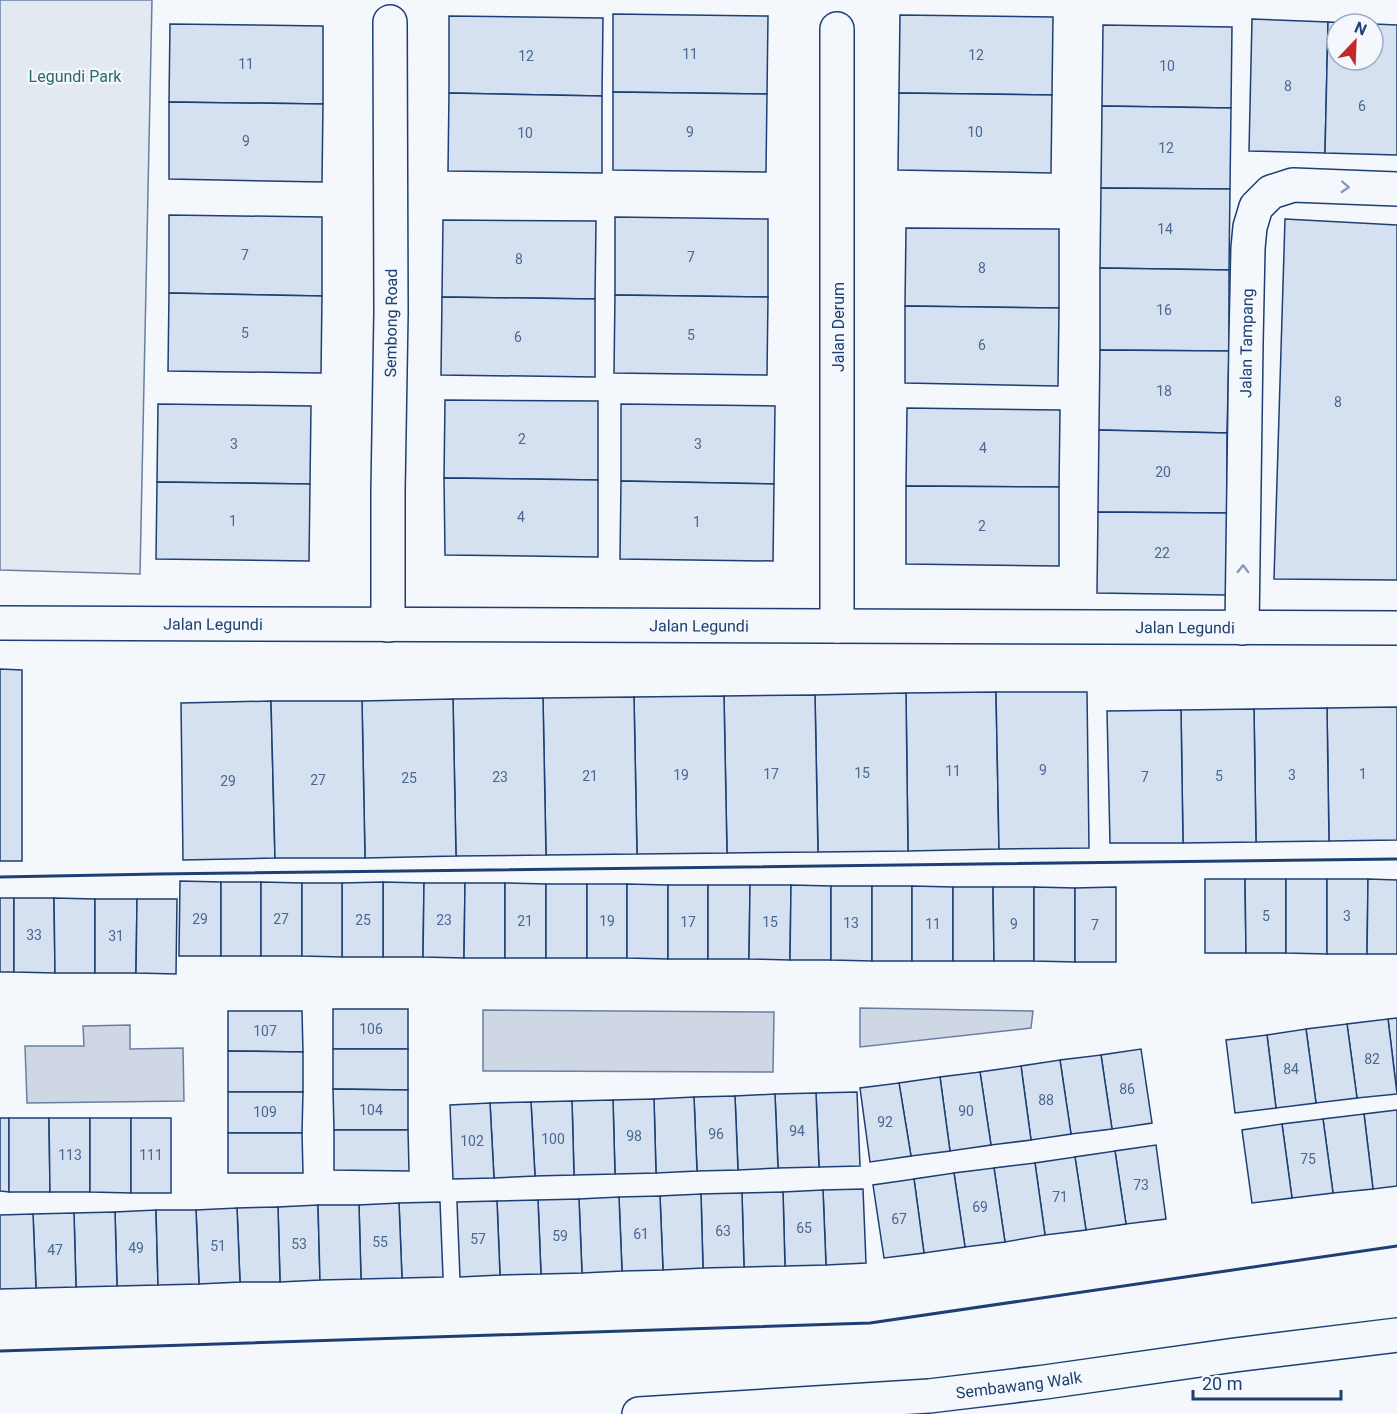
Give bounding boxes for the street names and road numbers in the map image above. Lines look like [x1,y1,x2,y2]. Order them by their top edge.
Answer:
street label: Sembong Road [381,269,401,378]
street label: Jalan Derum [829,282,848,372]
street label: Jalan Tampang [1236,288,1257,398]
street label: Jalan Legundi [163,615,263,634]
street label: Jalan Legundi [649,616,749,636]
street label: Jalan Legundi [1135,618,1235,637]
street label: Sembawang Walk [955,1368,1084,1403]

